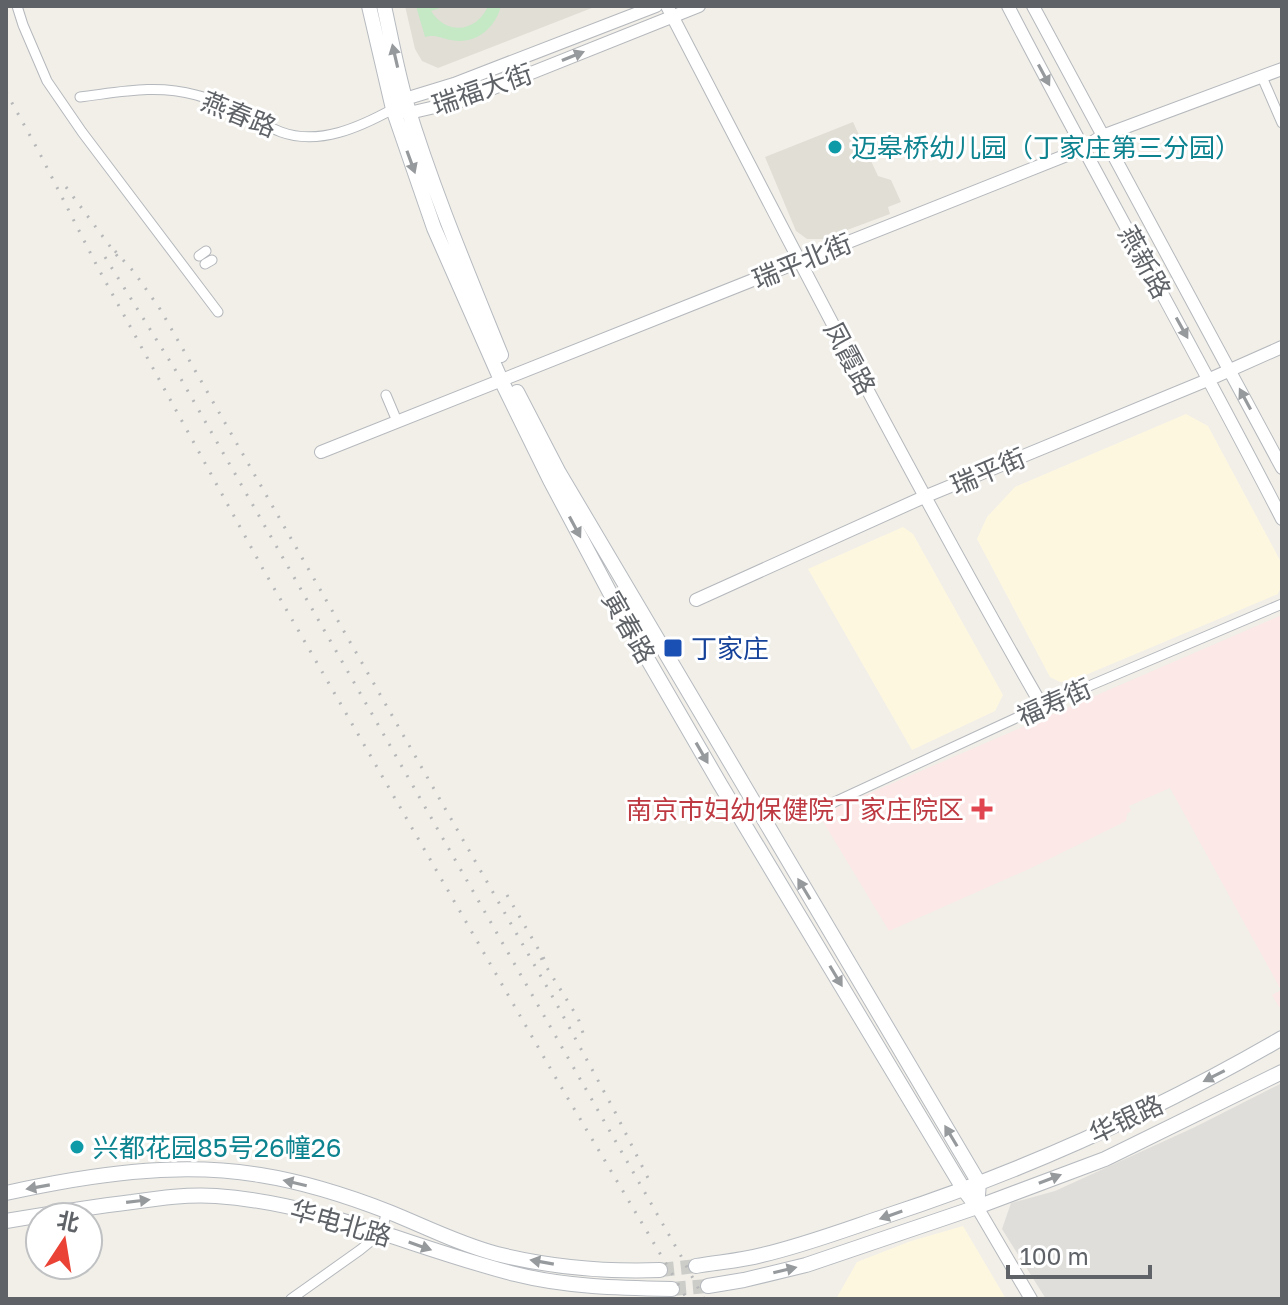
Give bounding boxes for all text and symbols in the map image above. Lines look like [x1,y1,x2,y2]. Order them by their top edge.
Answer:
one-way arrow [388,43,401,68]
one-way arrow [561,49,585,62]
street label: 瑞福大街 [428,57,536,121]
one-way arrow [1037,64,1050,87]
street label: 燕春路 [197,85,281,143]
place label: 迈皋桥幼儿园（丁家庄第三分园） [851,132,1241,163]
marker: 迈皋桥幼儿园（丁家庄第三分园） [826,138,844,156]
one-way arrow [405,151,418,175]
street label: 燕新路 [1113,220,1177,304]
street label: 瑞平北街 [748,227,856,295]
street label: 凤霞路 [818,316,882,400]
one-way arrow [1174,317,1188,339]
one-way arrow [1239,388,1253,410]
street label: 瑞平街 [946,441,1030,501]
one-way arrow [567,516,581,538]
street label: 寅春路 [596,585,662,669]
place label: 丁家庄 [691,633,769,664]
marker: 丁家庄 [662,637,684,659]
street label: 福寿街 [1012,672,1096,732]
one-way arrow [695,742,709,765]
place label: 南京市妇幼保健院丁家庄院区 [626,794,964,825]
marker: 南京市妇幼保健院丁家庄院区 [971,798,993,820]
one-way arrow [797,878,811,900]
one-way arrow [829,965,843,987]
one-way arrow [1202,1069,1225,1082]
street label: 华银路 [1084,1088,1168,1150]
one-way arrow [944,1125,958,1147]
place label: 兴都花园85号26幢26 [93,1132,342,1163]
marker: 兴都花园85号26幢26 [68,1138,86,1156]
one-way arrow [1038,1172,1062,1185]
one-way arrow [283,1176,308,1189]
one-way arrow [25,1181,50,1193]
one-way arrow [126,1194,151,1207]
street label: 华电北路 [287,1194,395,1252]
north arrow [24,1201,104,1281]
text: 北 [55,1205,82,1236]
one-way arrow [878,1209,902,1221]
scale bar [1008,1229,1150,1279]
one-way arrow [408,1240,432,1252]
text: 100 m [1020,1241,1089,1270]
one-way arrow [529,1256,554,1268]
one-way arrow [772,1263,797,1276]

